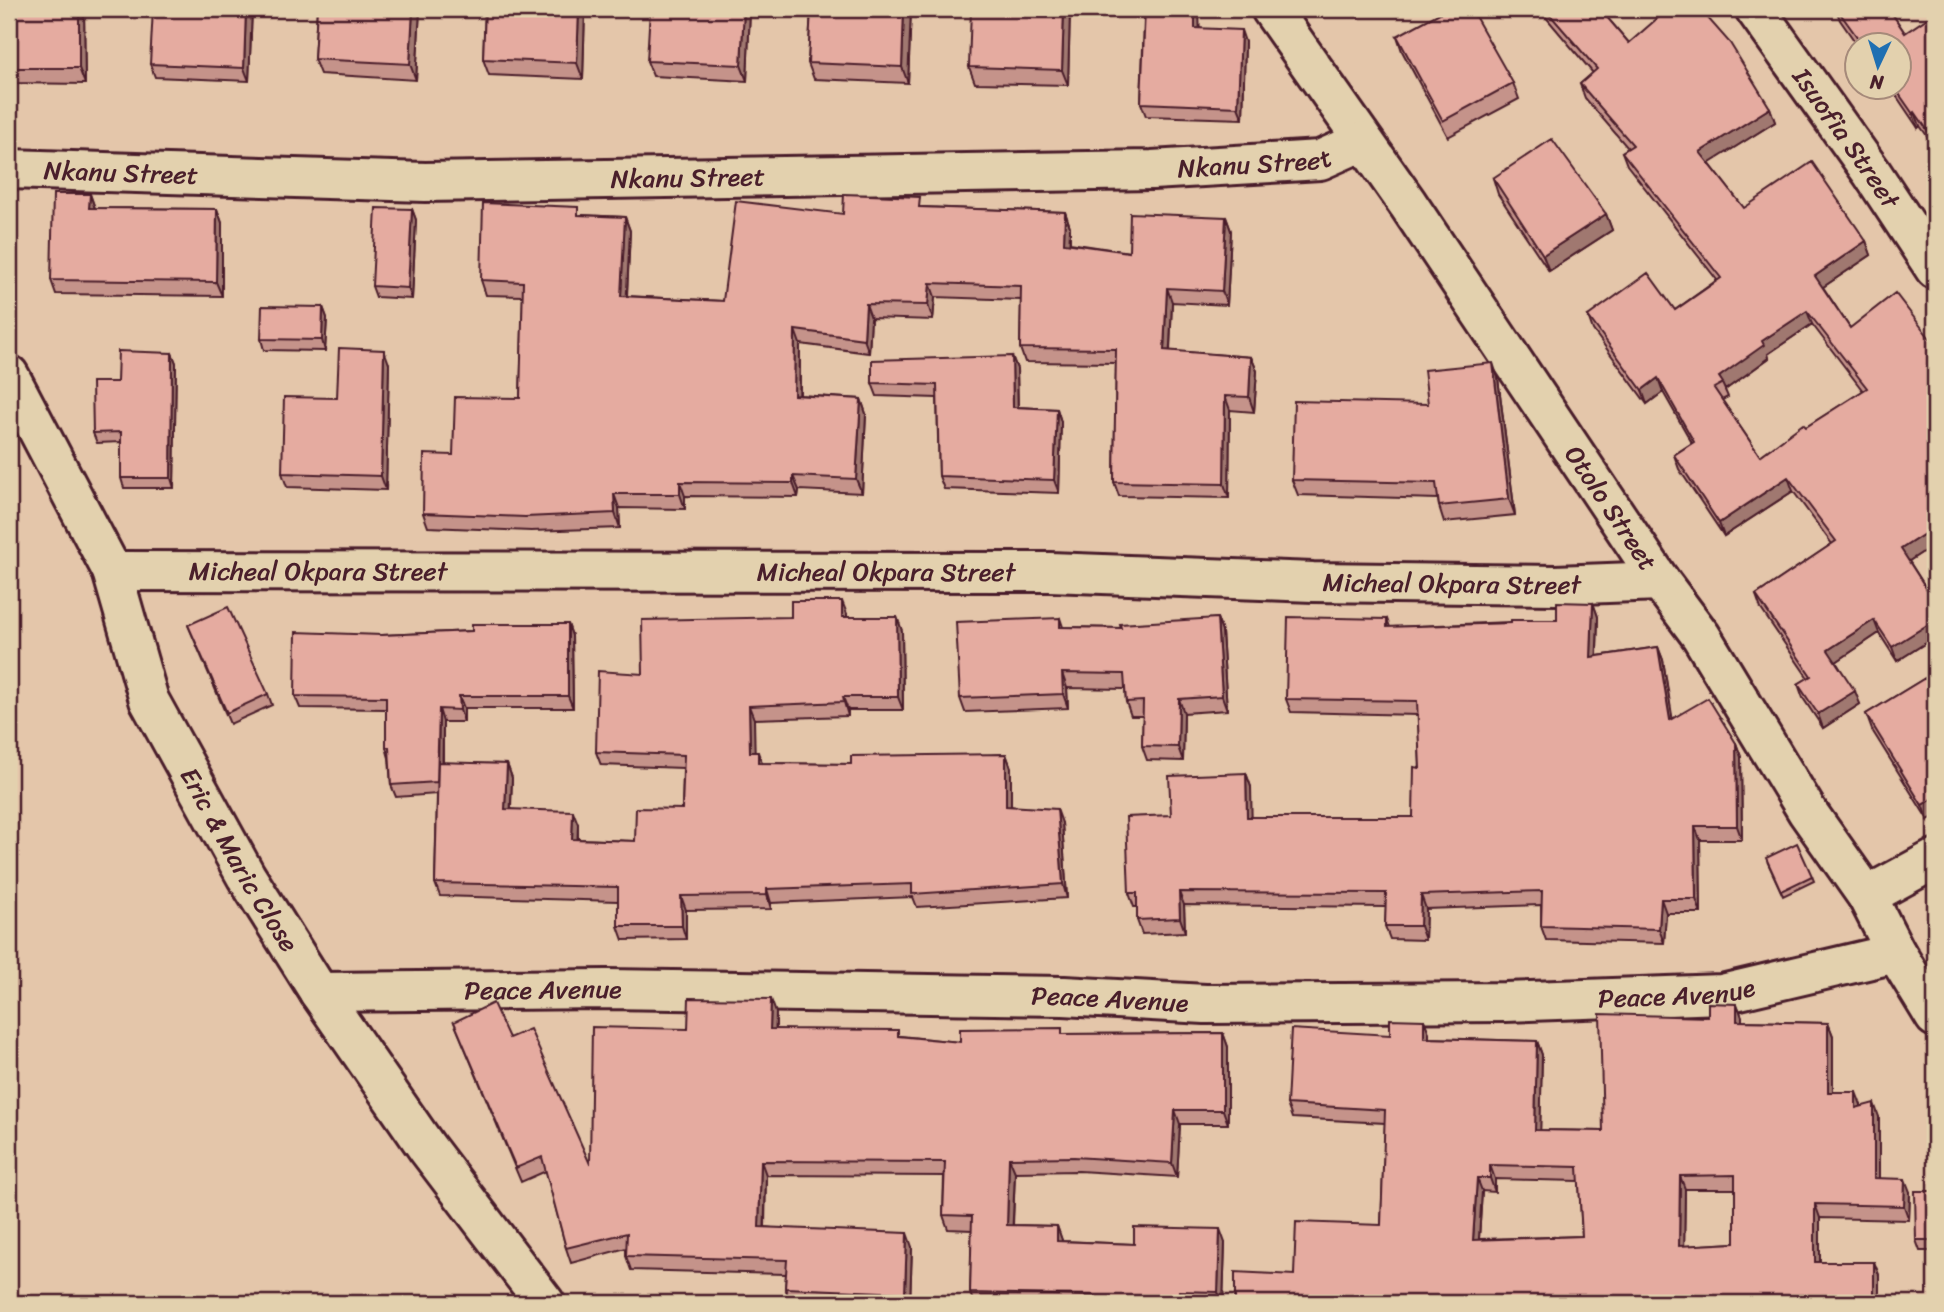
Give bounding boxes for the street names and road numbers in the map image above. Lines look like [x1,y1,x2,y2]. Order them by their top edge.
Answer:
street label: Isuofia Street [1780,57,1913,219]
street label: Nkanu Street [1176,134,1340,191]
street label: Nkanu Street [43,147,199,198]
street label: Nkanu Street [610,153,765,202]
street label: Otolo Street [1552,436,1670,581]
street label: Micheal Okpara Street [189,548,449,594]
street label: Micheal Okpara Street [757,549,1017,595]
street label: Micheal Okpara Street [1322,559,1583,608]
street label: Eric & Maric Close [167,758,312,961]
street label: Peace Avenue [1597,964,1760,1022]
street label: Peace Avenue [464,966,623,1013]
street label: Peace Avenue [1031,972,1190,1026]

